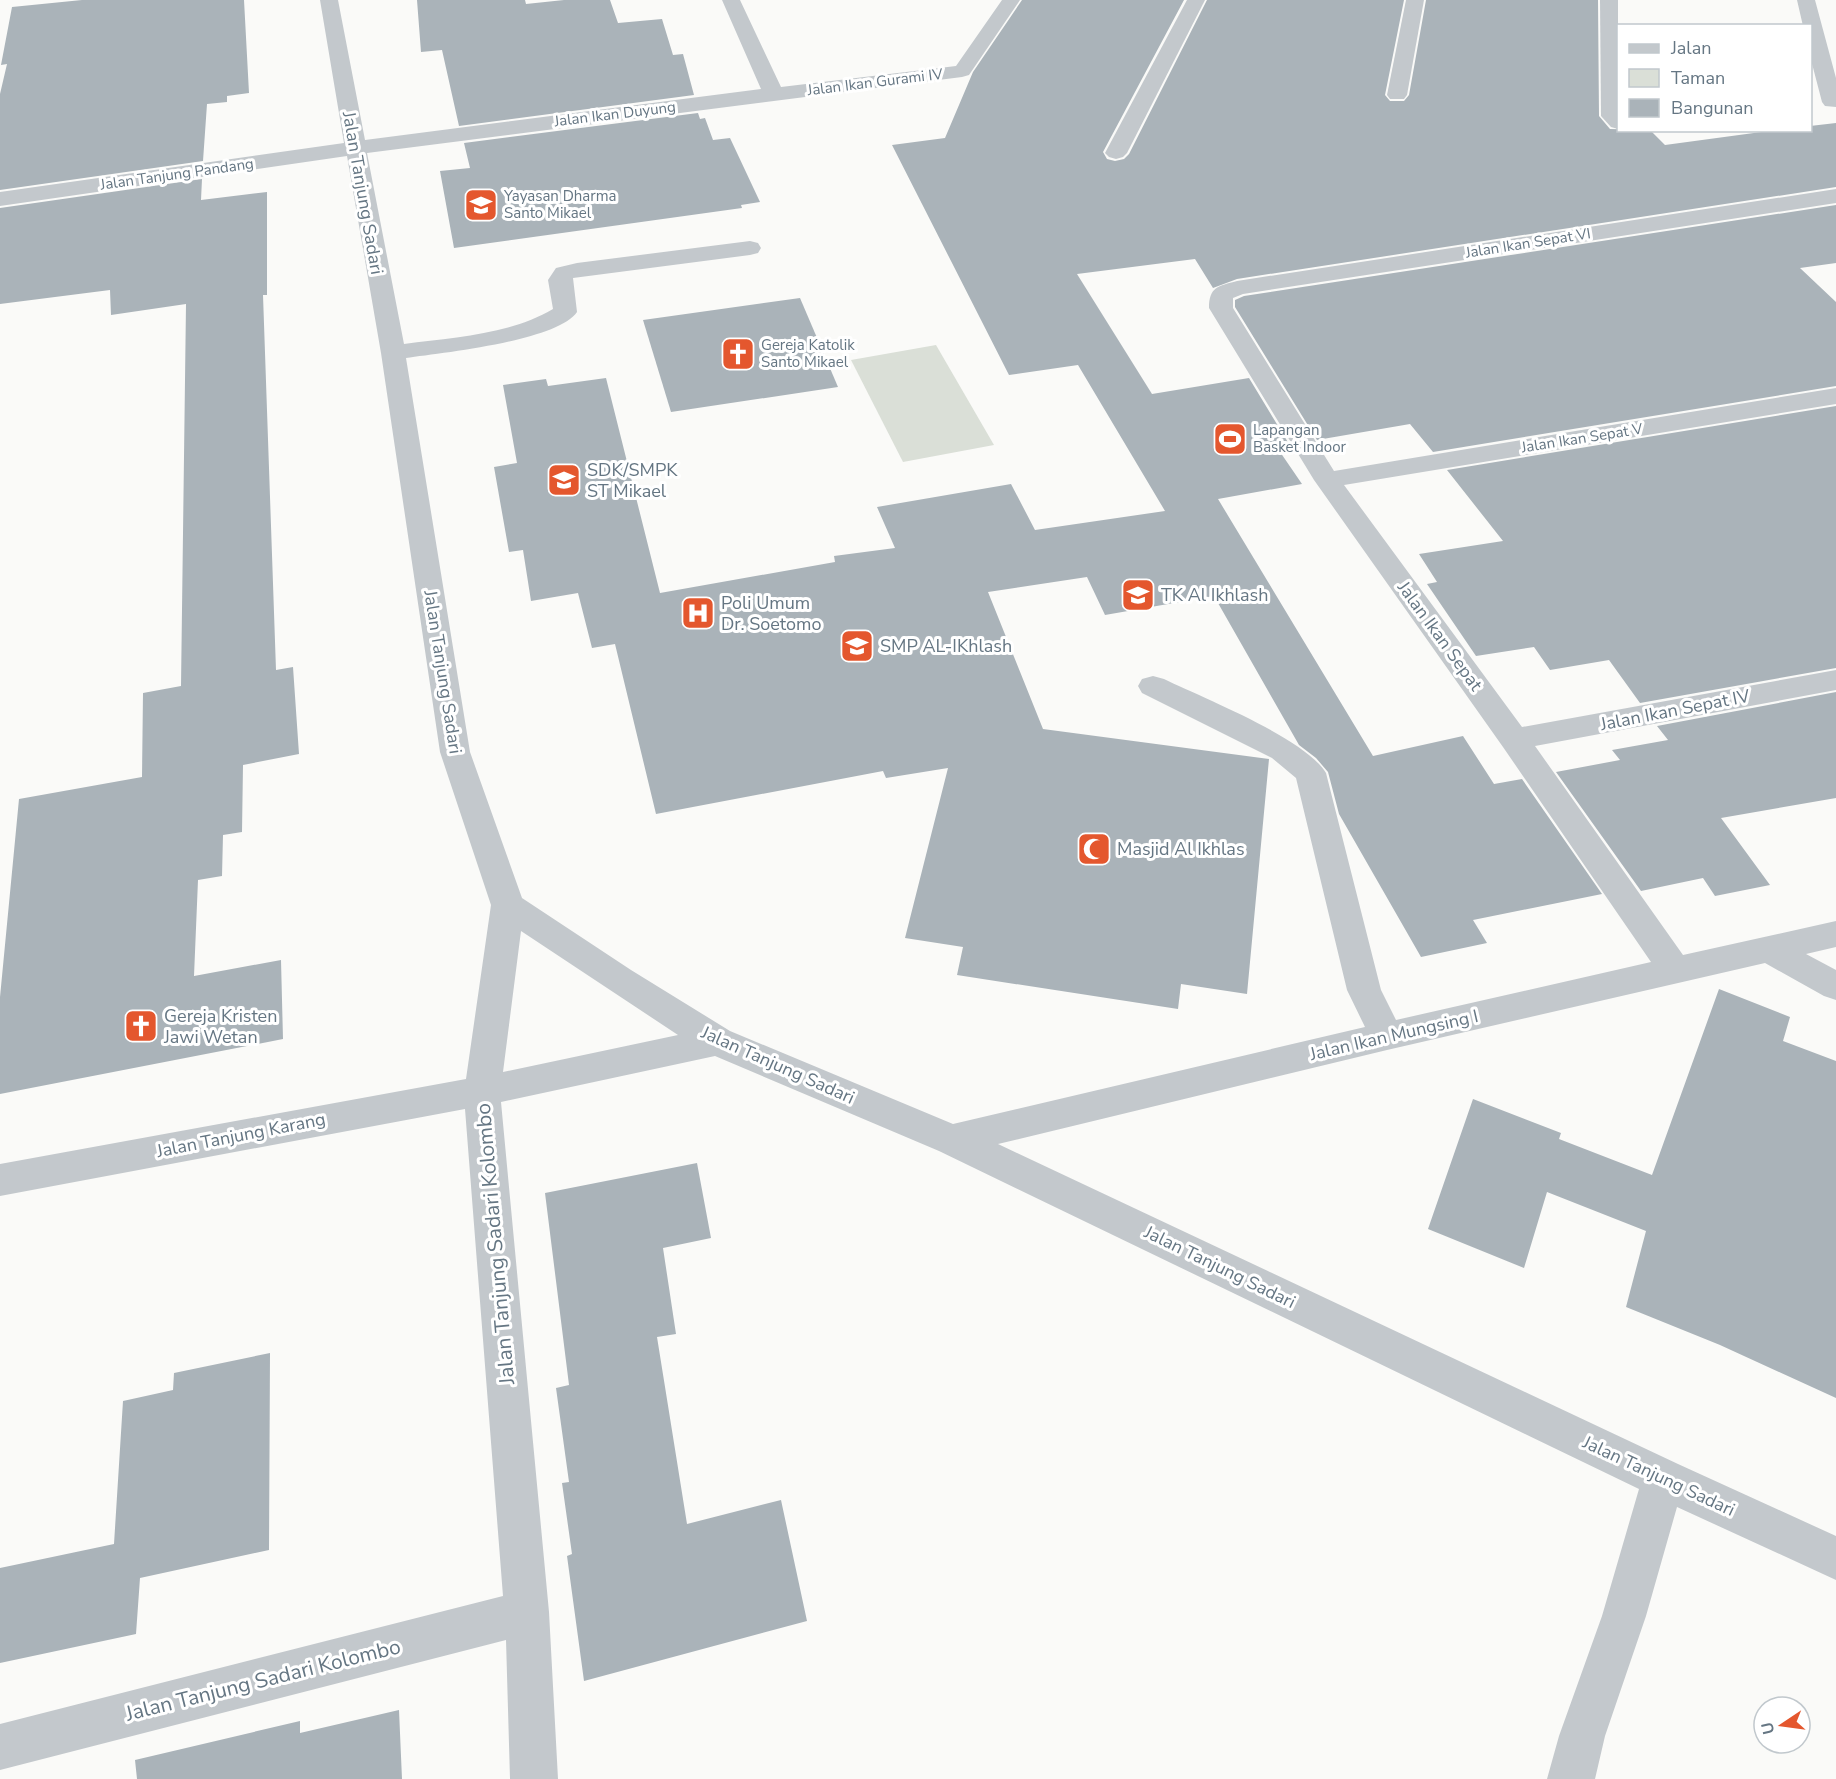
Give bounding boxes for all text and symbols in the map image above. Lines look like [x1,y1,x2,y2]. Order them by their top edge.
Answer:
legend [1617,24,1812,132]
text: Jalan [1670,36,1711,60]
street label: Jalan Ikan Gurami IV [805,64,944,100]
text: Taman [1671,66,1725,90]
text: Bangunan [1671,96,1754,120]
street label: Jalan Ikan Duyung [552,97,677,131]
street label: Jalan Tanjung Sadari [337,109,389,276]
street label: Jalan Tanjung Pandang [98,153,255,195]
place label: Yayasan Dharma Santo Mikael [503,186,616,223]
school or university icon: Yayasan Dharma Santo Mikael [463,187,499,223]
street label: Jalan Ikan Sepat VI [1463,223,1592,263]
place label: Gereja Katolik Santo Mikael [761,335,855,372]
church icon: Gereja Katolik Santo Mikael [720,336,756,372]
street label: Jalan Ikan Sepat V [1519,418,1645,458]
place label: Lapangan Basket Indoor [1253,420,1346,457]
sports icon: Lapangan Basket Indoor [1212,421,1248,457]
place label: SDK/SMPK ST Mikael [587,458,678,503]
school or university icon: SDK/SMPK ST Mikael [546,462,582,498]
street label: Jalan Ikan Sepat [1392,576,1488,696]
school or university icon: TK Al Ikhlash [1120,577,1156,613]
place label: TK Al Ikhlash [1161,583,1268,607]
street label: Jalan Tanjung Sadari [418,587,468,756]
place label: Poli Umum Dr. Soetomo [721,591,821,636]
hospital icon: Poli Umum Dr. Soetomo [680,595,716,631]
school or university icon: SMP AL-IKhlash [839,628,875,664]
place label: SMP AL-IKhlash [880,634,1012,658]
street label: Jalan Ikan Sepat IV [1597,684,1752,736]
mosque icon: Masjid Al Ikhlas [1076,831,1112,867]
place label: Masjid Al Ikhlas [1117,837,1245,861]
place label: Gereja Kristen Jawi Wetan [163,1004,277,1049]
street label: Jalan Ikan Mungsing I [1306,1004,1481,1066]
church icon: Gereja Kristen Jawi Wetan [123,1008,159,1044]
street label: Jalan Tanjung Sadari [697,1020,858,1110]
street label: Jalan Tanjung Sadari Kolombo [469,1102,521,1387]
street label: Jalan Tanjung Karang [154,1107,327,1163]
street label: Jalan Tanjung Sadari [1140,1220,1300,1314]
street label: Jalan Tanjung Sadari [1578,1430,1739,1522]
street label: Jalan Tanjung Sadari Kolombo [122,1632,403,1728]
north arrow [1752,1695,1812,1755]
text: U [1756,1720,1780,1736]

